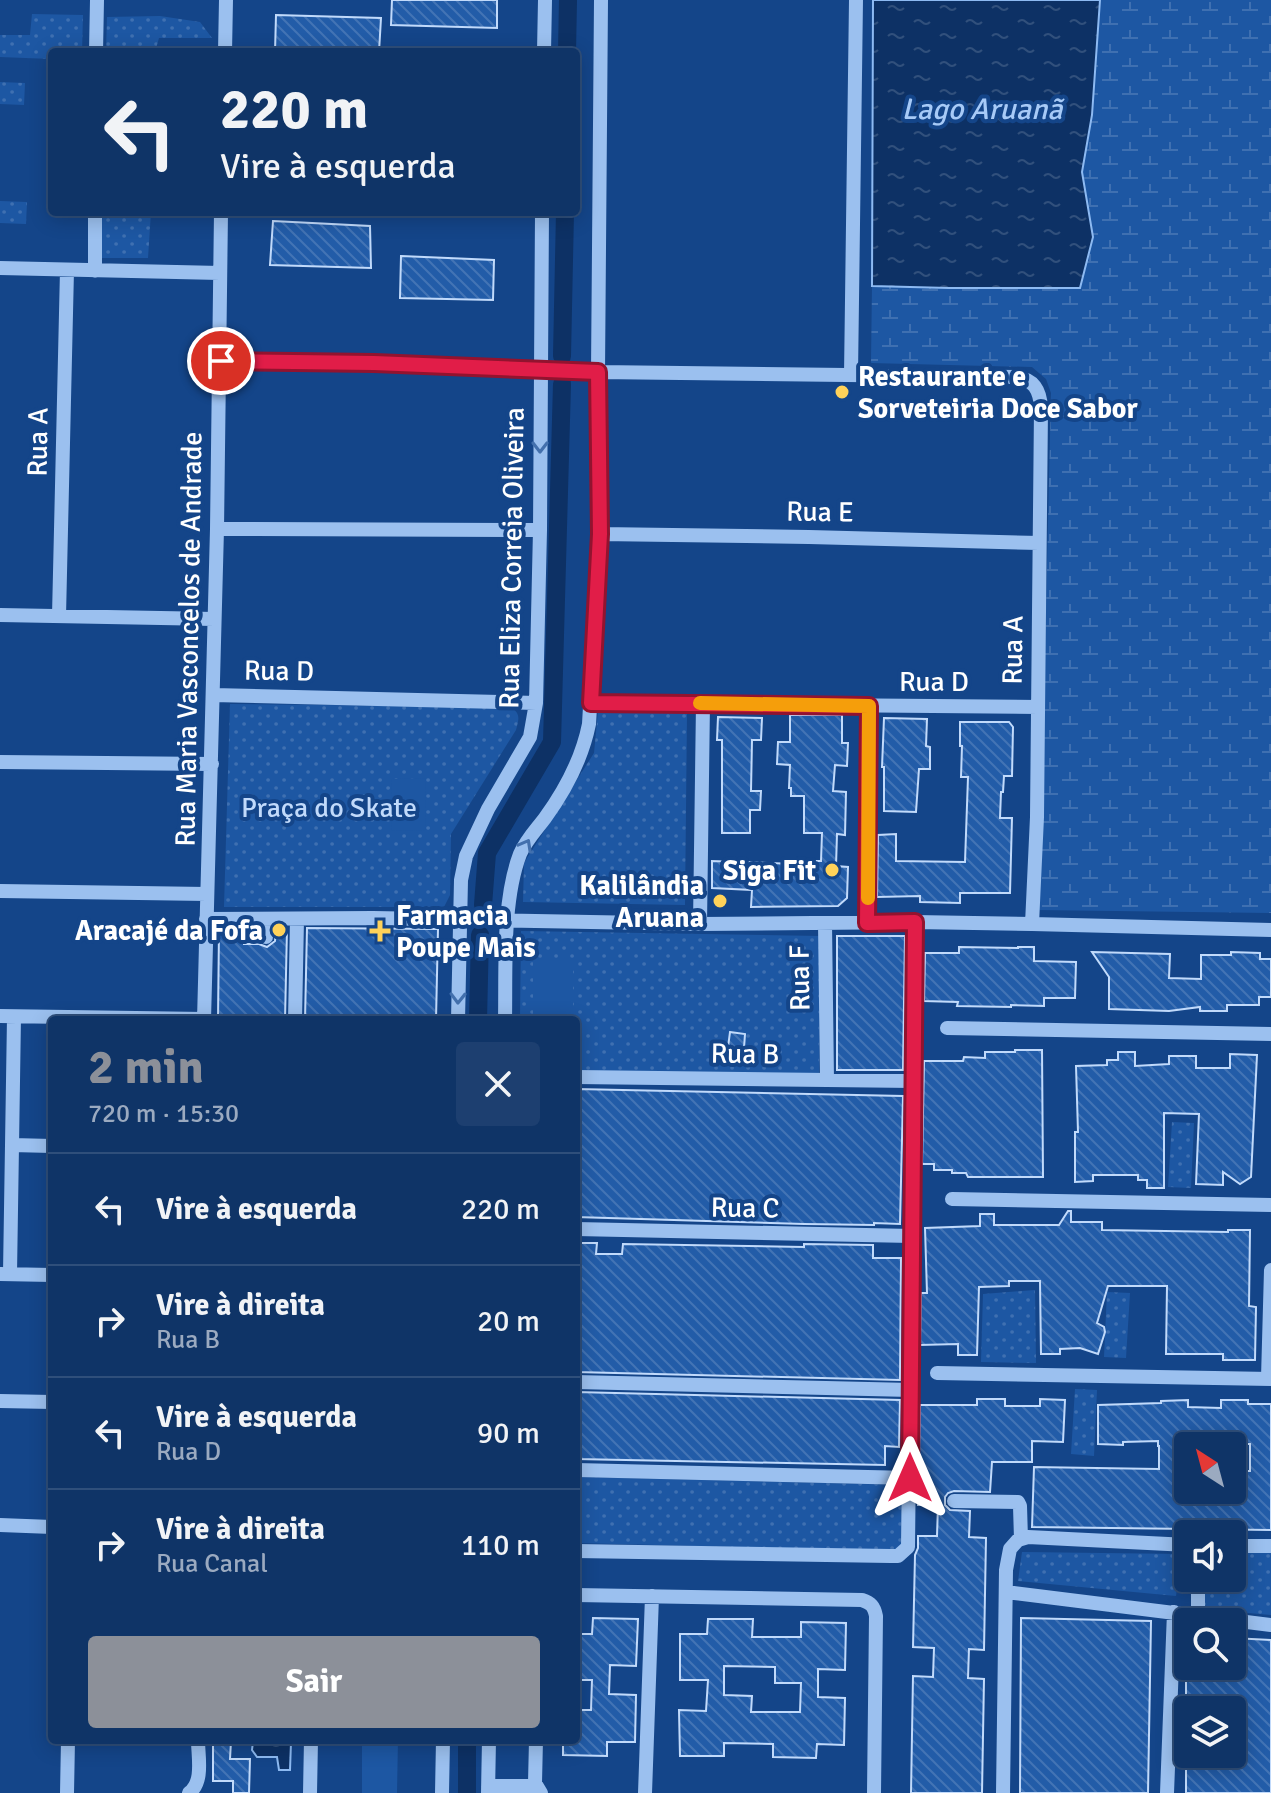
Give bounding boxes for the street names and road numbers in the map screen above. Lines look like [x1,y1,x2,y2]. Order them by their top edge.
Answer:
street label: Rua A [20,407,56,477]
street label: Rua Eliza Correia Oliveira [492,407,532,709]
street label: Rua Maria Vasconcelos de Andrade [168,431,210,847]
street label: Rua E [786,494,854,530]
street label: Rua A [995,615,1031,685]
street label: Rua D [244,653,314,689]
street label: Rua D [899,665,969,699]
street label: Rua F [782,944,818,1012]
street label: Rua B [710,1036,780,1072]
street label: Rua C [710,1190,780,1226]

